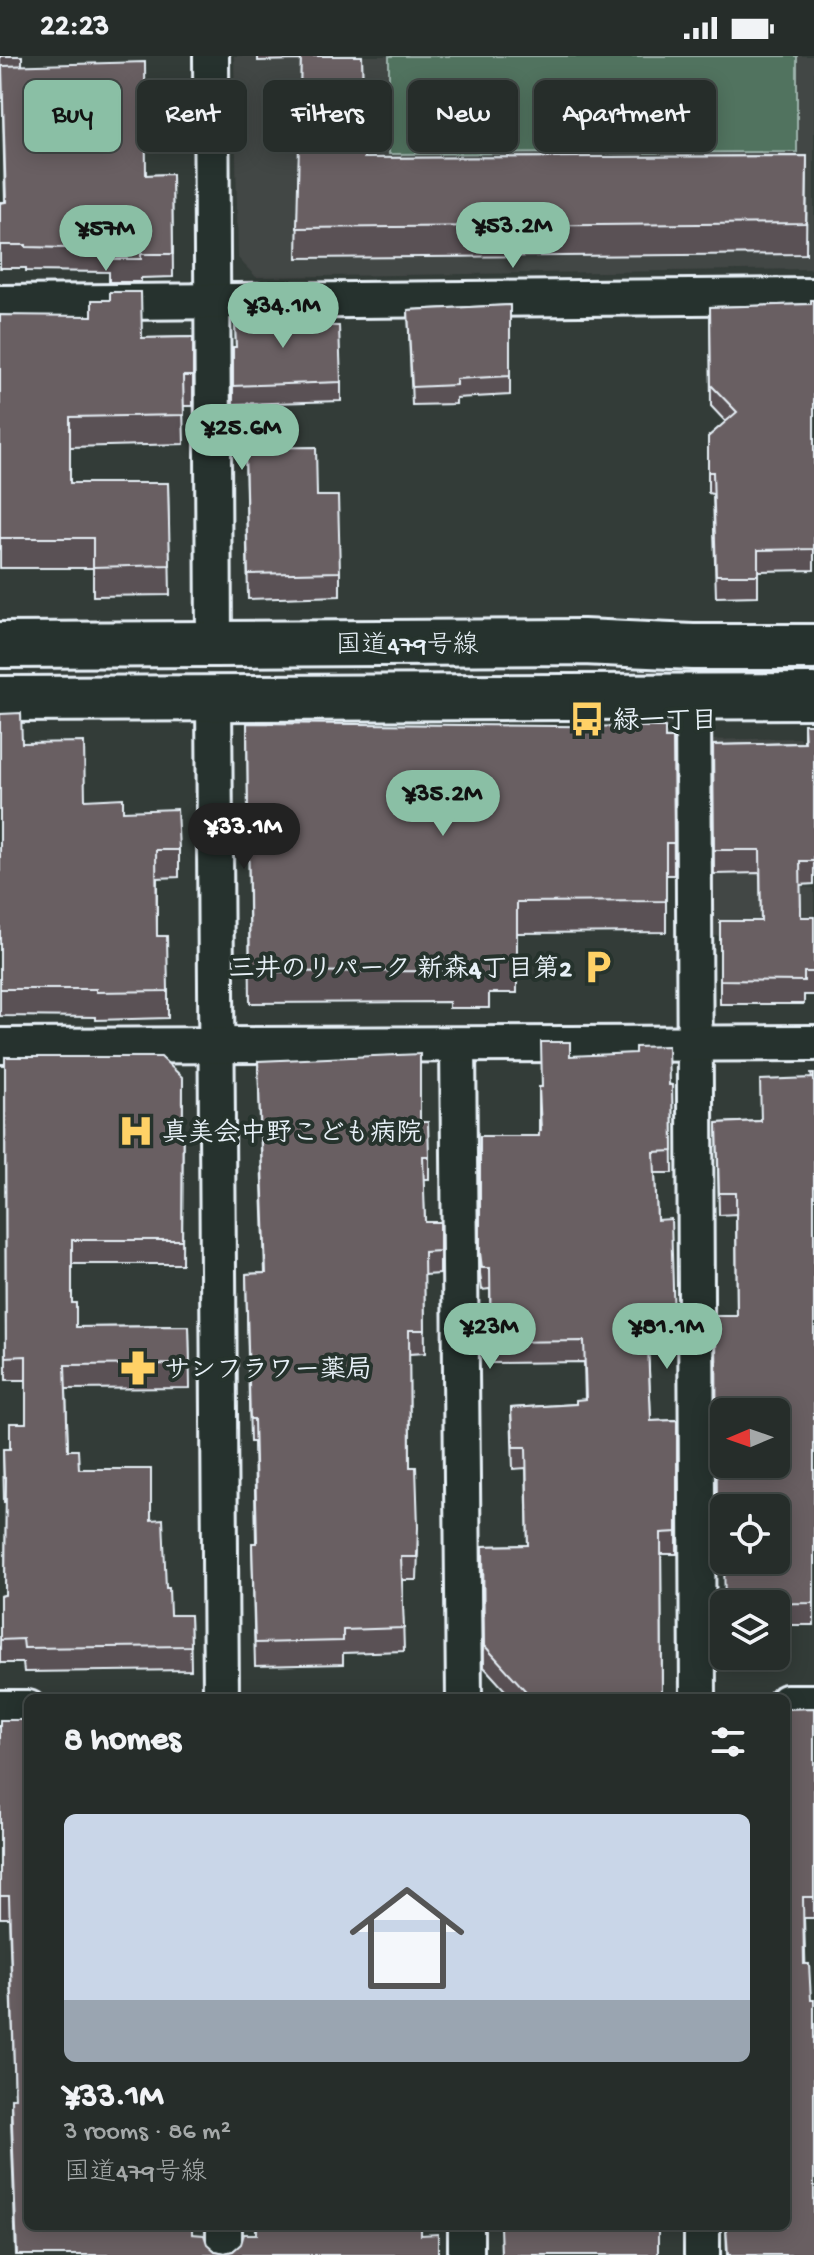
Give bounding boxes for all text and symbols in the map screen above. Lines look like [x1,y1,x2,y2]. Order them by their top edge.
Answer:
text: 22:23 [40,11,109,46]
chip: Buy [24,80,121,152]
chip: Rent [137,80,247,152]
chip: Filters [263,80,392,152]
chip: New [408,80,518,152]
chip: Apartment [534,80,716,152]
pin: ¥53.2M [448,202,578,270]
pin: ¥57M [59,205,153,273]
text: ¥53.2M [474,212,552,243]
text: ¥57M [77,215,135,246]
pin: ¥34.1M [218,282,348,350]
text: ¥34.1M [246,292,320,323]
pin: ¥25.6M [177,404,307,472]
text: ¥25.6M [203,414,281,445]
street label: 国道479号線 [336,631,478,663]
bus stop icon: 緑一丁目 [568,700,606,738]
place label: 緑一丁目 [613,707,717,739]
pin: ¥35.2M [378,770,508,838]
text: ¥35.2M [404,780,482,811]
pin: ¥33.1M [179,803,309,871]
text: ¥33.1M [206,813,282,844]
parking icon: 三井のリパーク 新森4丁目第2 [579,948,617,986]
place label: 三井のリパーク 新森4丁目第2 [229,954,572,987]
hospital icon: 真美会中野こども病院 [117,1112,155,1150]
place label: 真美会中野こども病院 [162,1118,422,1151]
pin: ¥23M [443,1303,537,1371]
pin: ¥81.1M [602,1303,732,1371]
text: ¥23M [462,1313,518,1344]
text: ¥81.1M [630,1313,704,1344]
pharmacy icon: サンフラワー薬局 [119,1349,157,1387]
place label: サンフラワー薬局 [164,1355,372,1388]
north arrow [710,1398,790,1478]
map controls [710,1398,790,1670]
button: locate [710,1494,790,1574]
button: layers [710,1590,790,1670]
icon: filters [706,1720,750,1764]
text: 8 homes [64,1722,181,1762]
icon: home [335,1866,479,2010]
text: ¥33.1M [64,2078,163,2118]
text: 3 rooms · 86 m² [64,2118,231,2149]
text: 国道479号線 [64,2159,207,2190]

